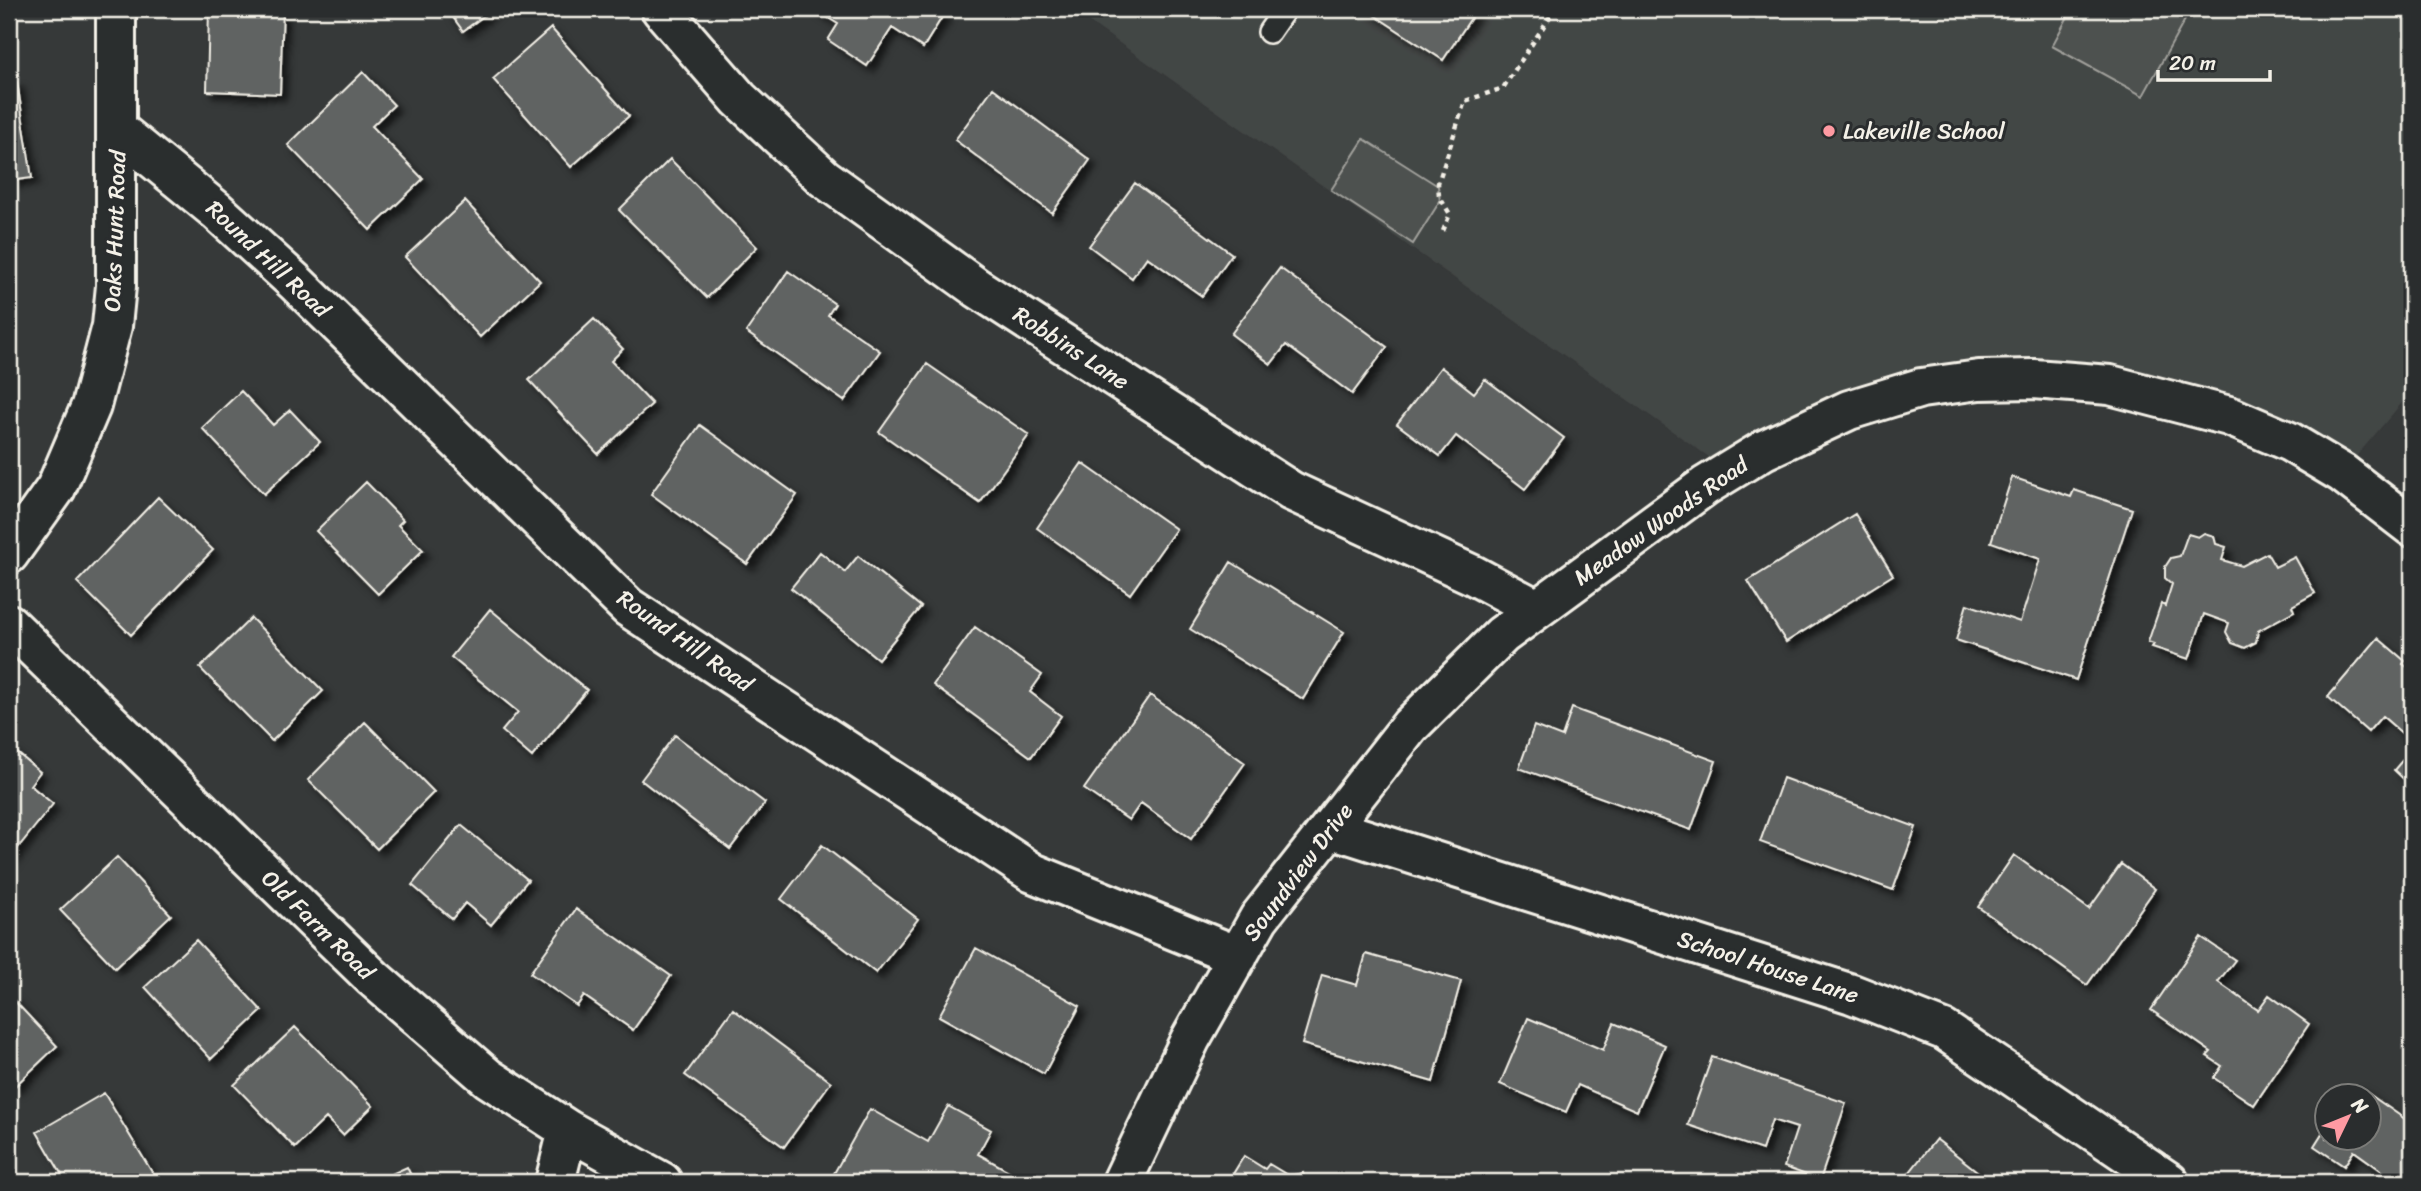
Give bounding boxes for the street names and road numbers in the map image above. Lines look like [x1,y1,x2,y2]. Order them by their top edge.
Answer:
street label: Oaks Hunt Road [92,148,138,312]
street label: Round Hill Road [196,190,342,330]
street label: Robbins Lane [1004,295,1138,401]
street label: Meadow Woods Road [1565,444,1759,597]
street label: Round Hill Road [608,579,764,705]
street label: Soundview Drive [1232,794,1364,950]
street label: Old Farm Road [251,860,386,992]
street label: School House Lane [1672,918,1864,1016]

